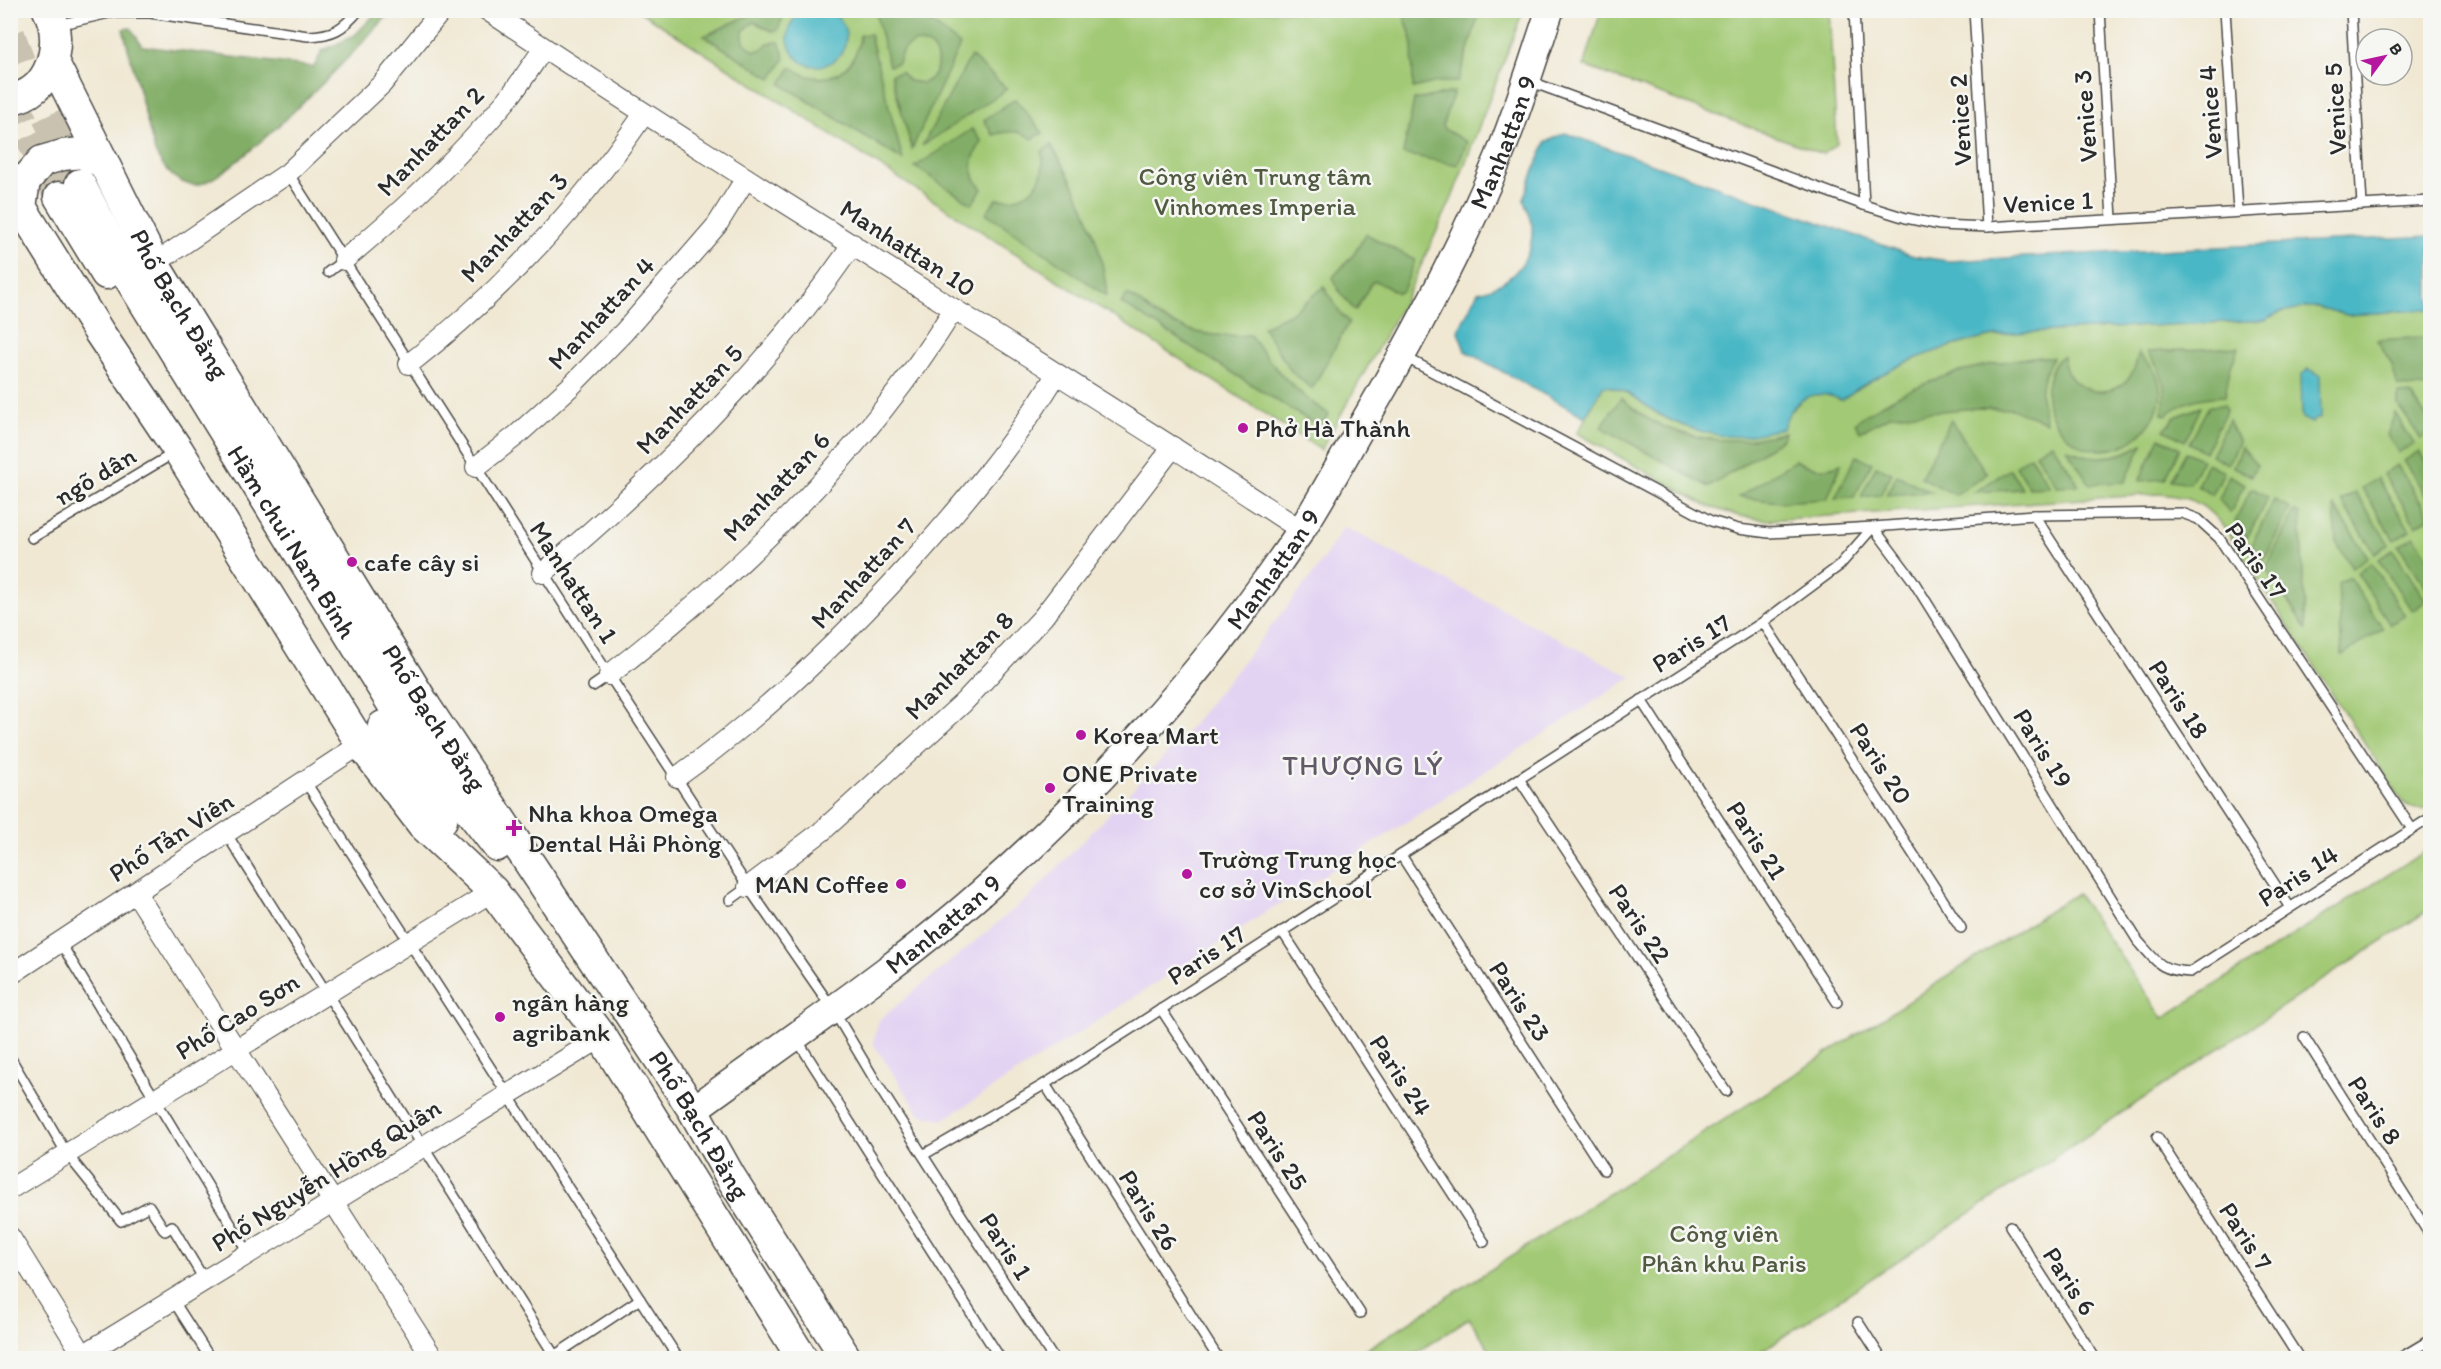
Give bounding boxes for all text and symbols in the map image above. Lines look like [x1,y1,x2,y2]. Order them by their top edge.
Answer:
north arrow [2354,27,2414,87]
text: B [2385,40,2407,59]
street label: Venice 5 [2317,62,2353,156]
street label: Venice 4 [2191,64,2229,160]
street label: Venice 3 [2066,69,2104,163]
street label: Manhattan 9 [1462,71,1543,214]
street label: Venice 2 [1942,73,1978,167]
street label: Manhattan 2 [370,79,491,203]
park label: Công viên Trung tâm Vinhomes Imperia [1138,160,1372,222]
street label: Manhattan 3 [453,165,575,289]
street label: Venice 1 [2002,184,2094,220]
street label: Manhattan 10 [834,192,982,304]
street label: Phố Bạch Đằng [123,224,237,385]
street label: Manhattan 4 [541,250,662,376]
street label: Manhattan 5 [629,337,749,461]
place label: Phở Hà Thành [1255,412,1410,444]
marker: Phở Hà Thành [1236,421,1250,435]
street label: Manhattan 6 [715,424,837,548]
street label: ngõ dân [48,439,142,513]
street label: Hầm chui Nam Bính [220,439,364,644]
street label: Manhattan 9 [1219,503,1327,636]
street label: Manhattan 7 [803,511,923,635]
street label: Manhattan 1 [523,515,625,649]
street label: Paris 17 [2218,515,2294,605]
place label: cafe cây si [364,546,480,578]
marker: cafe cây si [345,555,359,569]
street label: Manhattan 8 [898,604,1020,726]
street label: Paris 17 [1646,606,1736,680]
street label: Phố Bạch Đằng [375,638,494,798]
street label: Paris 18 [2142,653,2216,745]
street label: Paris 19 [2006,702,2080,794]
street label: Paris 20 [1843,716,1919,810]
place label: Korea Mart [1093,719,1219,751]
marker: Korea Mart [1074,728,1088,742]
district label: THƯỢNG LÝ [1282,748,1444,782]
place label: ONE Private Training [1062,757,1198,819]
marker: ONE Private Training [1043,781,1057,795]
street label: Phố Tản Viên [103,785,240,889]
street label: Paris 21 [1720,795,1794,885]
place label: Nha khoa Omega Dental Hải Phòng [528,797,722,859]
marker: Nha khoa Omega Dental Hải Phòng [505,819,523,837]
street label: Paris 14 [2252,838,2345,914]
place label: Trường Trung học cơ sở VinSchool [1199,843,1397,905]
street label: Manhattan 9 [879,867,1008,981]
marker: Trường Trung học cơ sở VinSchool [1180,867,1194,881]
place label: MAN Coffee [755,868,889,900]
marker: MAN Coffee [894,877,908,891]
street label: Paris 22 [1602,877,1678,969]
street label: Paris 17 [1161,918,1251,992]
street label: Paris 23 [1482,955,1558,1047]
street label: Phố Cao Sơn [169,965,305,1067]
place label: ngân hàng agribank [512,986,629,1048]
marker: ngân hàng agribank [493,1010,507,1024]
street label: Paris 24 [1363,1028,1439,1122]
street label: Phố Bạch Đằng [642,1044,757,1206]
street label: Paris 8 [2341,1069,2409,1151]
street label: Phố Nguyễn Hồng Quân [205,1091,447,1259]
street label: Paris 25 [1240,1104,1316,1196]
street label: Paris 26 [1112,1164,1186,1256]
street label: Paris 7 [2212,1196,2280,1276]
street label: Paris 1 [972,1206,1040,1286]
park label: Công viên Phân khu Paris [1641,1217,1807,1279]
street label: Paris 6 [2036,1241,2104,1321]

